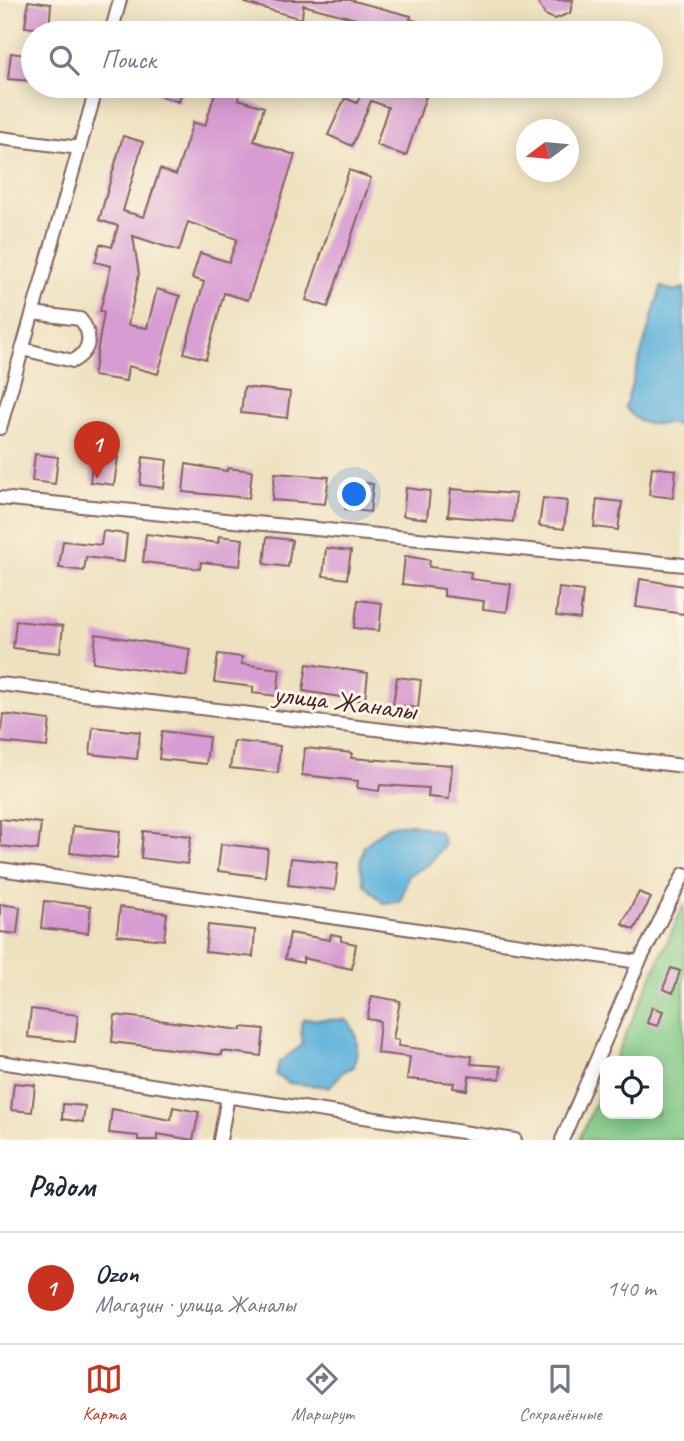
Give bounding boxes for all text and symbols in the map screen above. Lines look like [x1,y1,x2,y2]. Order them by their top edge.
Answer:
search box [21,21,663,98]
icon: search [45,41,83,79]
text: Поиск [101,43,156,76]
north arrow [516,119,579,182]
pin: 1 [74,421,120,479]
your location [337,477,371,511]
street label: улица Жаналы [270,675,420,728]
map controls [600,1056,663,1119]
button: locate [600,1056,663,1119]
text: Рядом [28,1167,95,1205]
text: Ozon [95,1257,138,1290]
text: 1 [46,1274,56,1303]
text: 140 m [607,1274,656,1303]
text: Магазин · улица Жаналы [95,1290,295,1319]
tab: Карта [83,1360,126,1426]
tab: Маршрут [291,1360,354,1426]
tab: Сохранённые [519,1360,601,1426]

